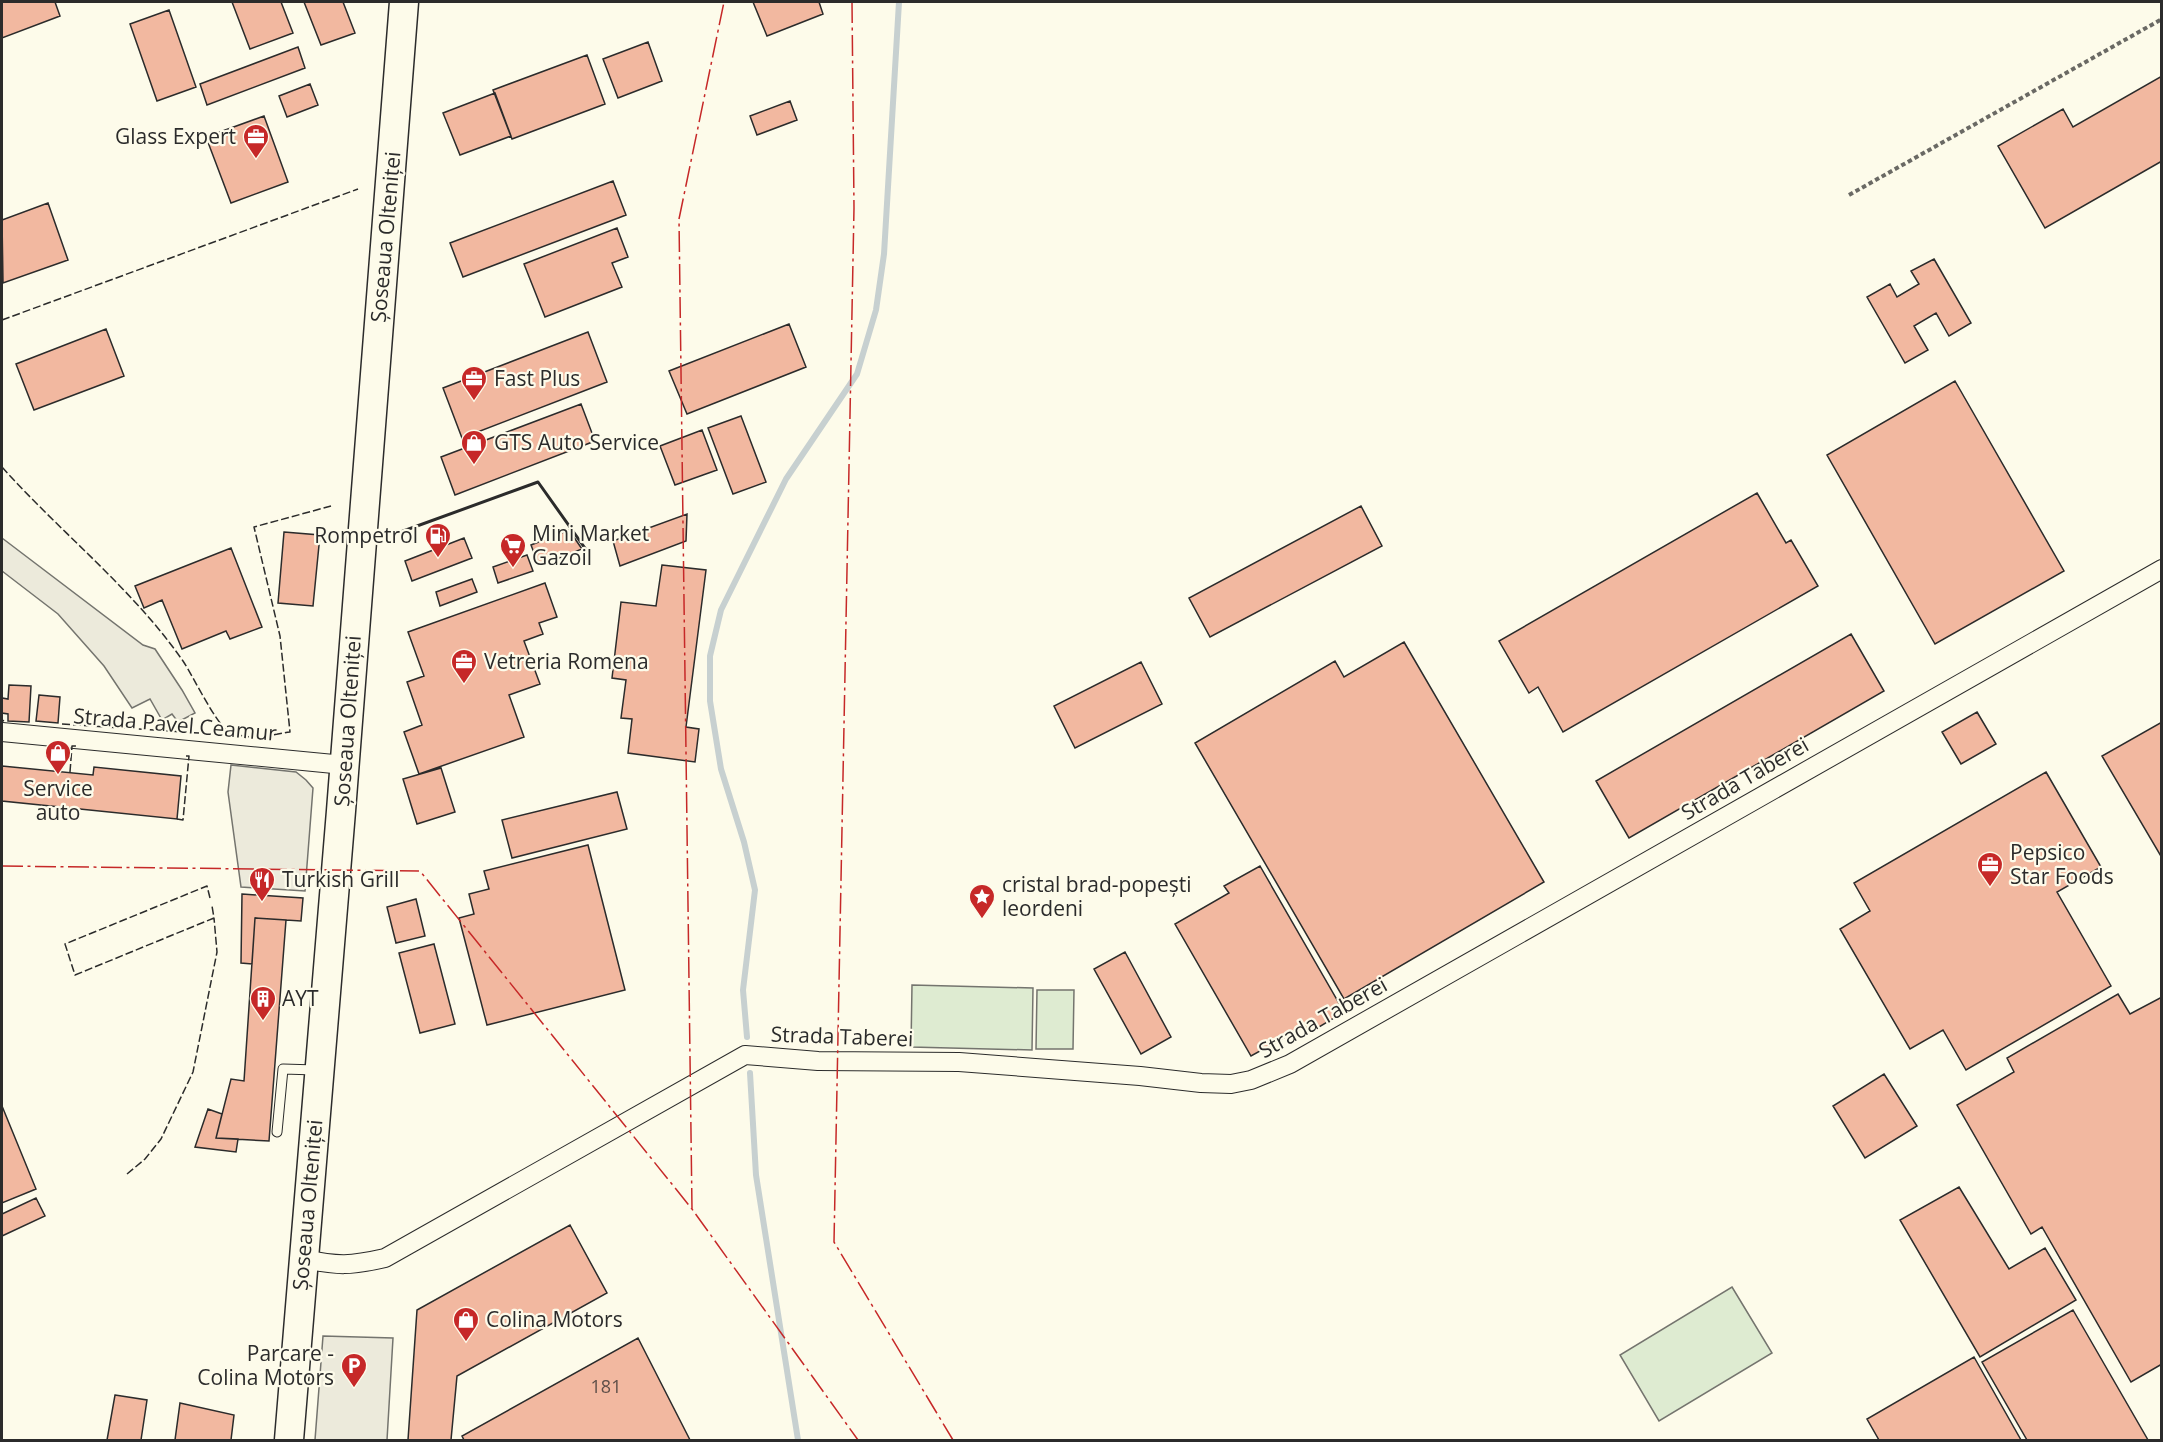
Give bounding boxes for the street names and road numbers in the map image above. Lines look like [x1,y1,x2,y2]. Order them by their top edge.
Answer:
street label: Șoseaua Olteniței [364,150,406,323]
street label: Șoseaua Olteniței [327,635,367,807]
street label: Strada Pavel Ceamur [72,701,278,747]
street label: Strada Taberei [1676,730,1813,826]
street label: Strada Taberei [1253,970,1392,1064]
street label: Strada Taberei [770,1020,914,1052]
street label: Șoseaua Olteniței [286,1118,328,1291]

